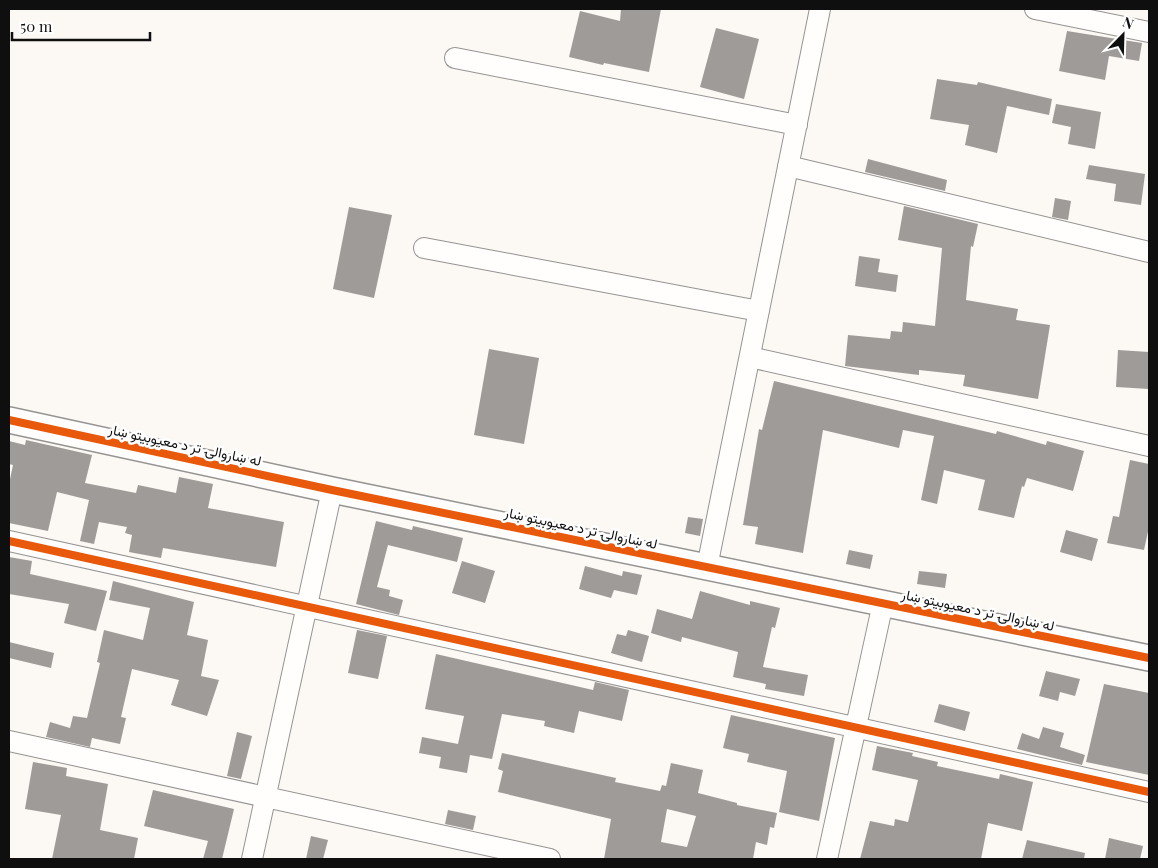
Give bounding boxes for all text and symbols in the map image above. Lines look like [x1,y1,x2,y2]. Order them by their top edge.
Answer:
scale bar [12,10,150,42]
north arrow [1098,10,1148,60]
text: N [1120,12,1137,33]
text: 50 m [20,16,53,36]
street label: له ښاروالۍ تر د معیوبیتو ښار [106,419,263,470]
street label: له ښاروالۍ تر د معیوبیتو ښار [502,502,659,553]
street label: له ښاروالۍ تر د معیوبیتو ښار [899,584,1056,635]

